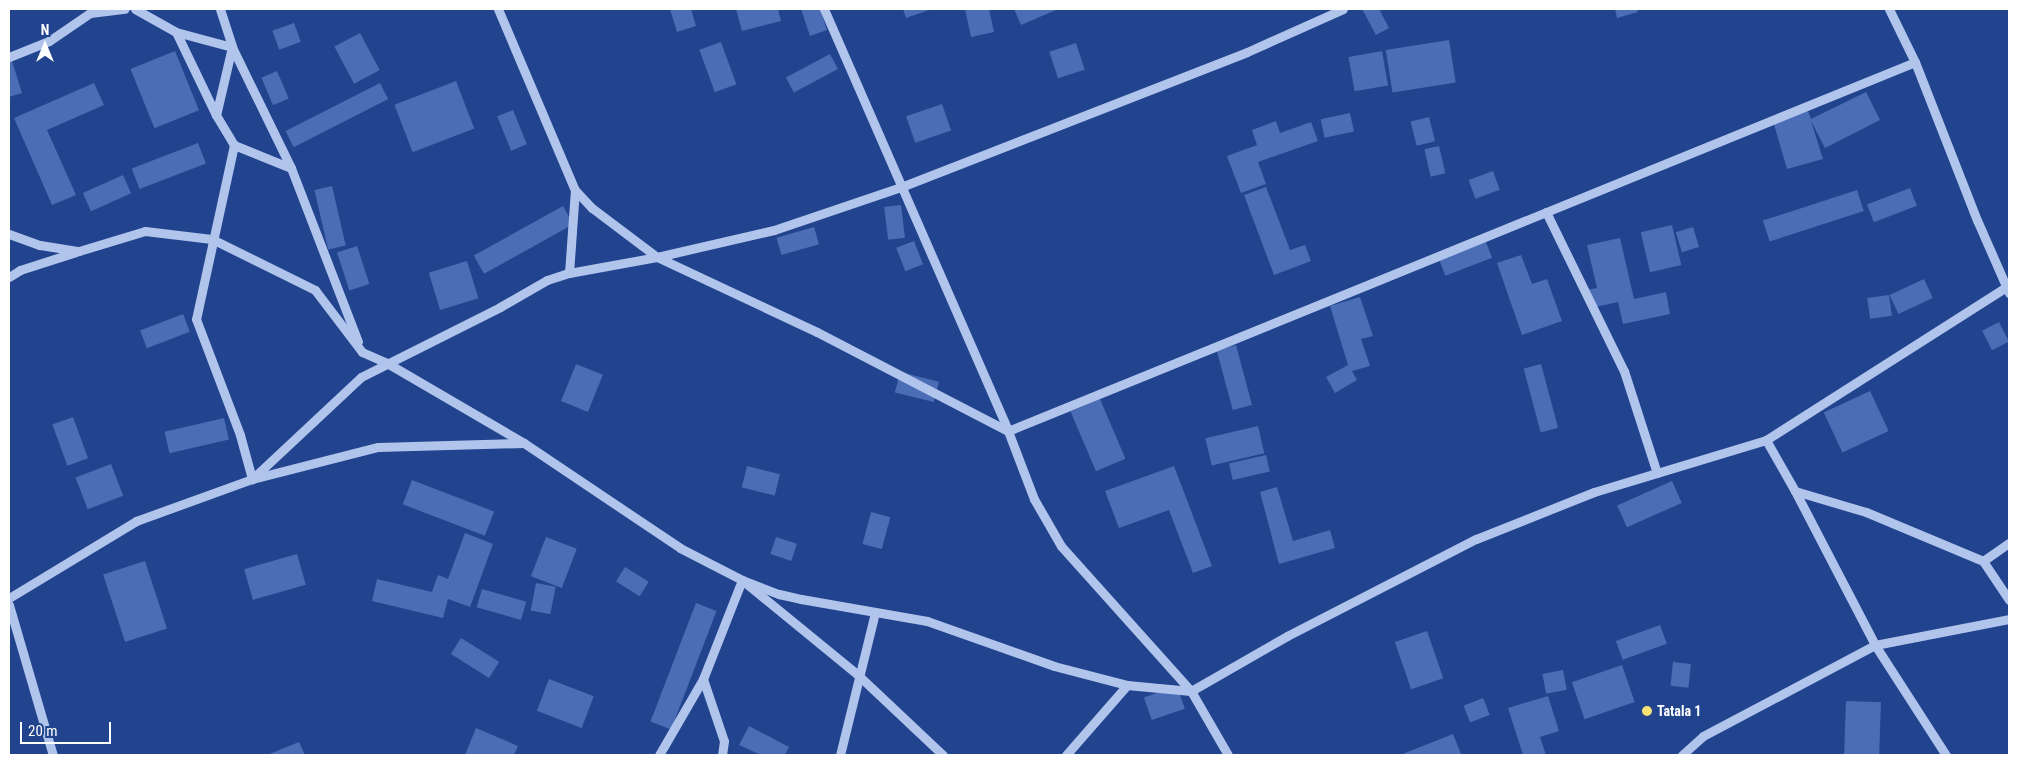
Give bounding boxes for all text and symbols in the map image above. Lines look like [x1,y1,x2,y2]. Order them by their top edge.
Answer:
north arrow [20,20,70,70]
text: N [41,22,49,38]
place label: Tatala 1 [1657,703,1701,719]
marker: Tatala 1 [1641,705,1653,717]
scale bar [22,712,114,744]
text: 20 m [28,722,58,740]

